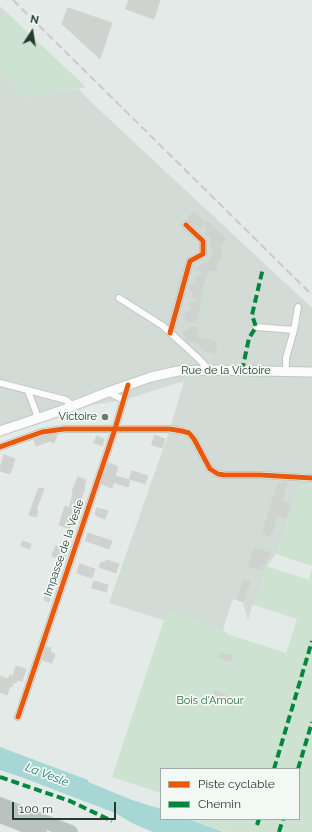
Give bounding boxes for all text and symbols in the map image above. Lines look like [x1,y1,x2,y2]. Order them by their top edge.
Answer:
north arrow [12,12,52,52]
text: N [29,13,40,27]
street label: Rue de la Victoire [181,364,271,378]
place label: Victoire [58,410,97,424]
marker: Victoire [100,412,110,422]
street label: Impasse de la Vesle [41,498,87,598]
park label: Bois d'Amour [176,694,244,708]
water label: La Vesle [23,760,71,790]
legend [160,768,300,820]
text: Piste cyclable [198,777,275,791]
scale bar [14,794,118,820]
text: Chemin [198,797,241,811]
text: 100 m [19,802,53,816]

